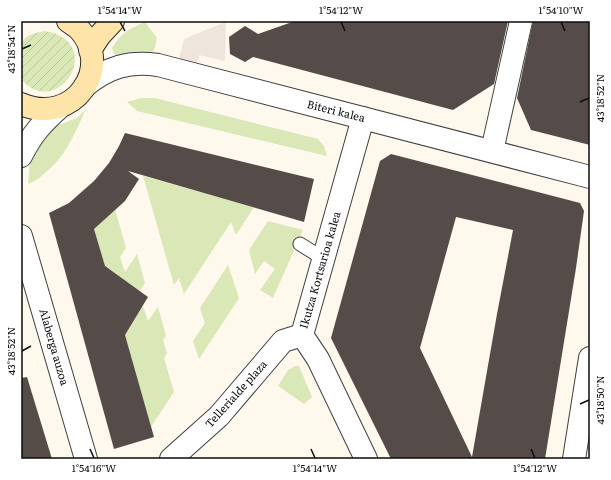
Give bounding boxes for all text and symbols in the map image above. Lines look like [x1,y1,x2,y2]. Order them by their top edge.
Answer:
text: 1°54'14"W [98,2,142,17]
text: 1°54'12"W [319,2,363,17]
text: 1°54'10"W [539,2,584,17]
text: 43°18'54"N [3,25,18,73]
text: 43°18'52"N [592,74,607,122]
street label: Biteri kalea [305,95,367,125]
street label: Ikutza Kortsarioa kalea [295,209,343,330]
street label: Alaberga auzoa [36,306,74,387]
text: 43°18'52"N [3,327,18,375]
street label: Tellerialde plaza [200,356,270,431]
text: 43°18'50"N [592,375,607,425]
text: 1°54'16"W [72,460,116,475]
text: 1°54'14"W [293,460,337,475]
text: 1°54'12"W [513,460,557,475]

